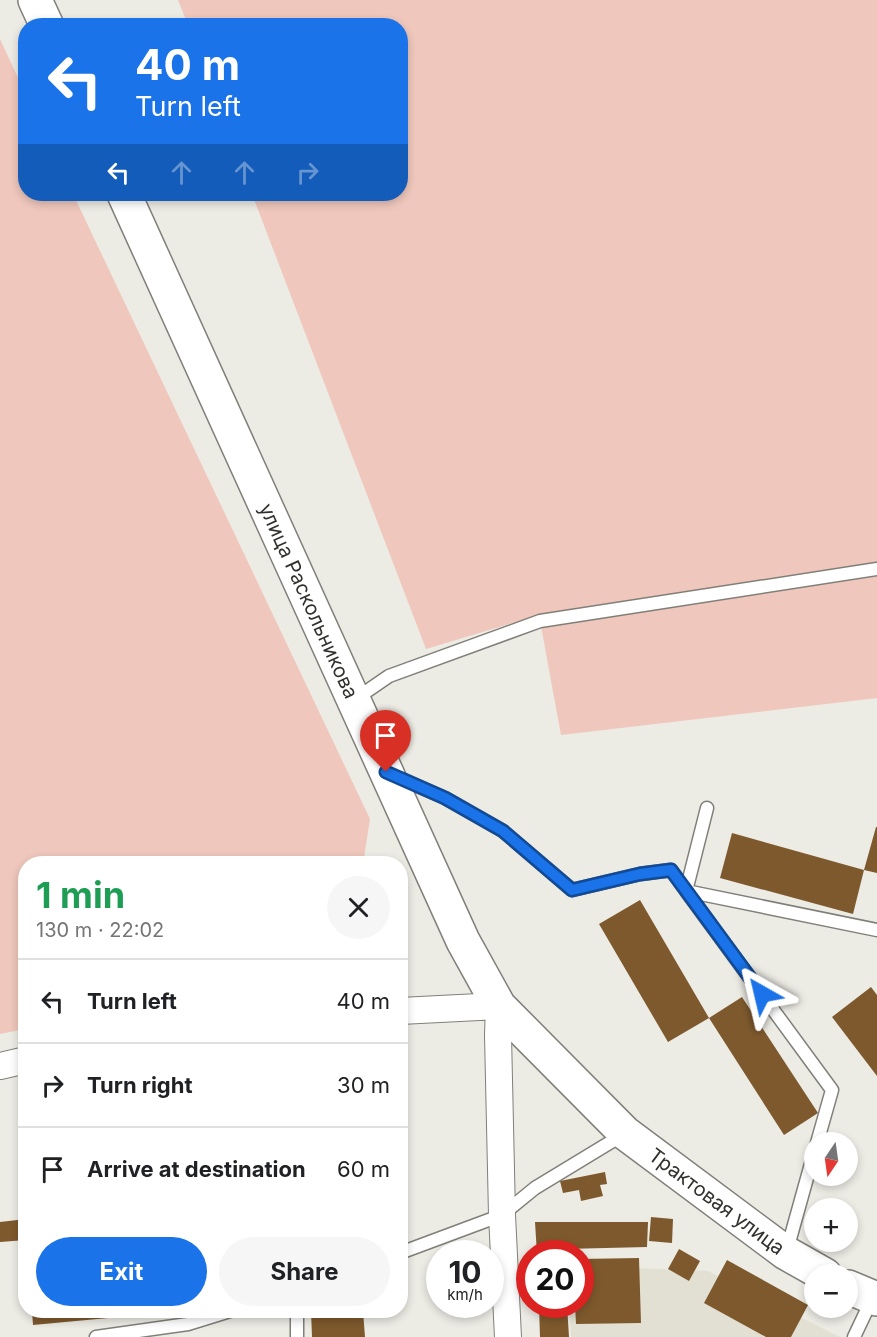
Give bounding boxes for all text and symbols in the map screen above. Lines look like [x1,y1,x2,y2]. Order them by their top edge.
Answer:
text: 40 m [135,39,240,90]
icon: left [36,42,114,120]
text: Turn left [135,90,241,123]
icon: left [102,156,135,189]
icon: ahead [165,156,198,189]
icon: ahead [228,156,261,189]
icon: right [291,156,324,189]
street label: улица Раскольникова [254,500,363,702]
pin [360,710,411,772]
icon: arrive [369,719,402,752]
text: 1 min [36,873,125,917]
button: close [327,876,390,939]
text: 130 m · 22:02 [36,918,164,942]
position arrow [730,962,794,1026]
icon: left [36,985,69,1018]
text: Turn left [87,988,177,1014]
text: 40 m [336,988,390,1014]
icon: right [36,1069,69,1102]
text: Turn right [87,1072,193,1098]
text: 30 m [337,1072,390,1098]
north arrow [804,1132,858,1186]
map controls [804,1132,858,1318]
street label: Трактовая улица [644,1143,789,1260]
icon: arrive [36,1153,69,1186]
text: Arrive at destination [87,1156,306,1182]
text: 60 m [337,1156,390,1182]
button: + [804,1198,858,1252]
button: Exit [36,1237,207,1306]
button: Share [219,1237,390,1306]
speed limit sign: 20 [516,1240,594,1318]
text: 10 [448,1254,482,1290]
button: − [804,1264,858,1318]
text: km/h [447,1285,483,1304]

